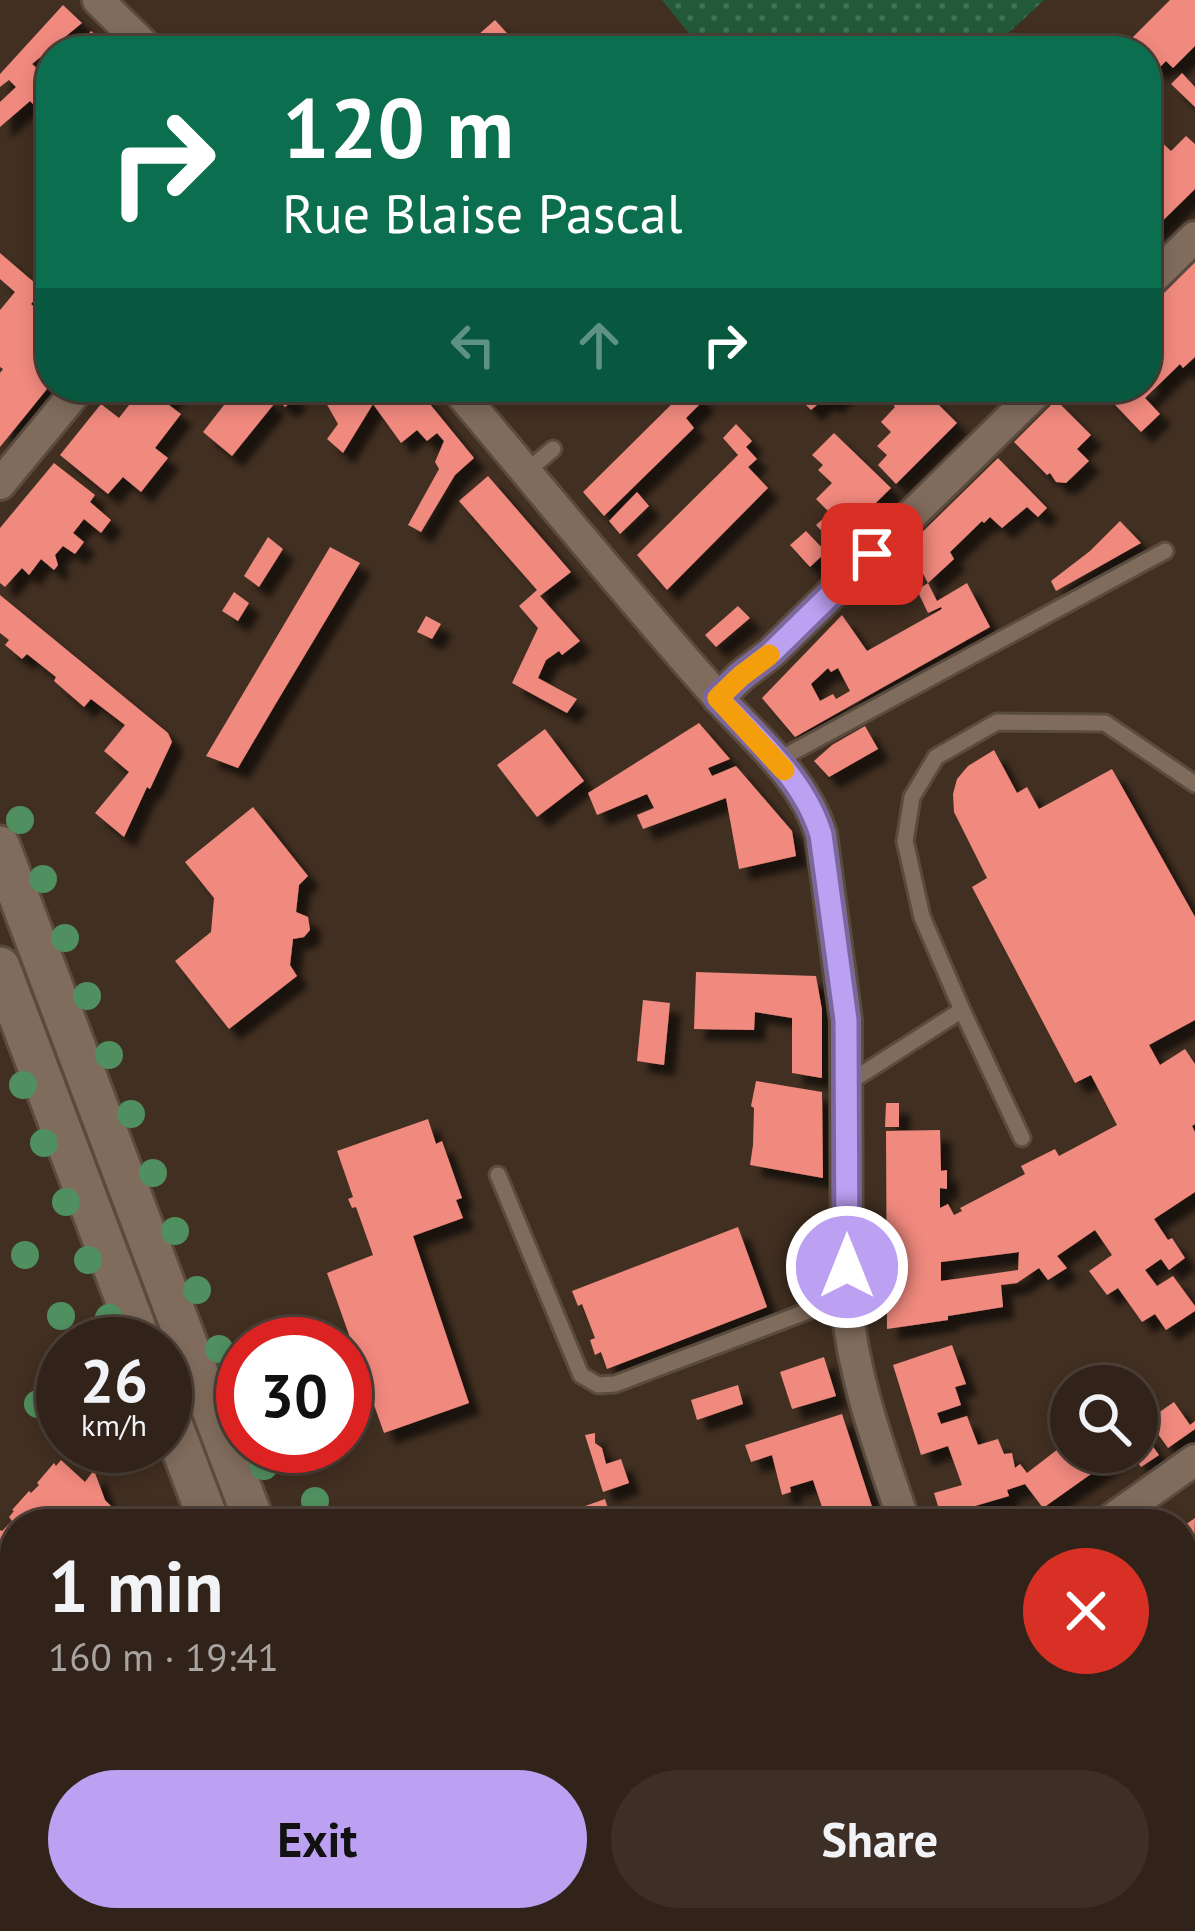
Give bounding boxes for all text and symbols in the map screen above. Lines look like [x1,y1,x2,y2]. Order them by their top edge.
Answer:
text: 120 m [282,72,514,181]
icon: right [84,84,240,240]
text: Rue Blaise Pascal [282,178,682,248]
icon: left [440,312,506,378]
icon: ahead [566,312,632,378]
icon: right [692,312,758,378]
pin [821,503,923,605]
icon: arrive [839,521,905,587]
position arrow [784,1204,910,1330]
speed limit sign: 30 [216,1317,372,1473]
text: 26 [80,1341,148,1419]
map controls [1050,1365,1158,1473]
button: search [1050,1365,1158,1473]
text: km/h [81,1405,147,1444]
text: 1 min [48,1539,224,1632]
button: close [1023,1548,1149,1674]
text: 160 m · 19:41 [48,1631,279,1682]
button: Exit [48,1770,587,1908]
button: Share [611,1770,1149,1908]

